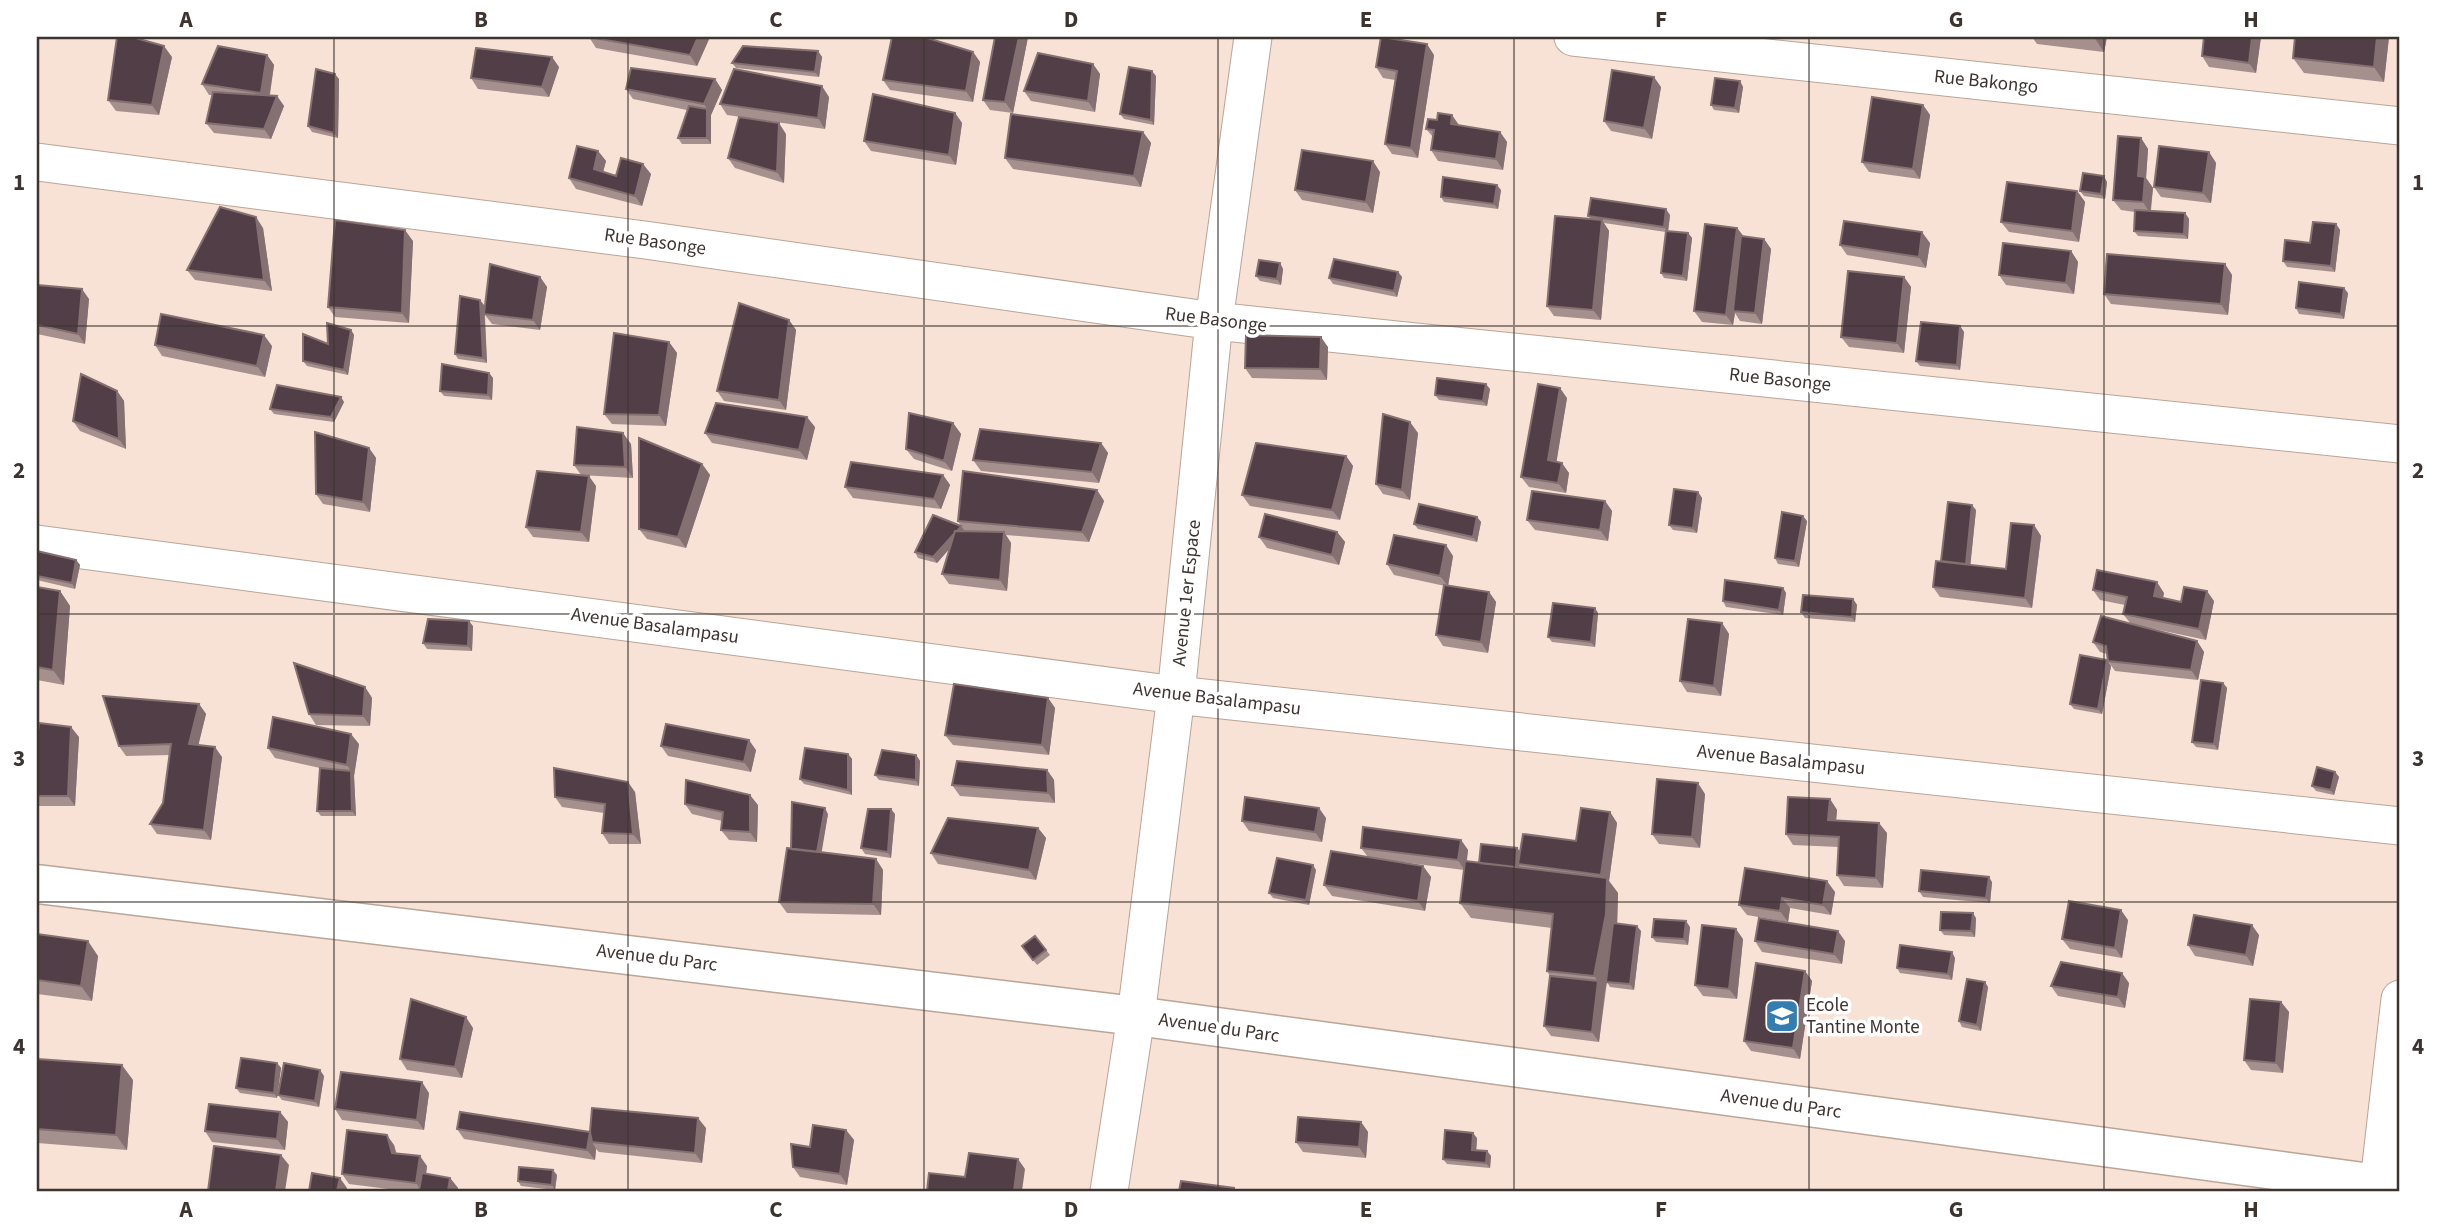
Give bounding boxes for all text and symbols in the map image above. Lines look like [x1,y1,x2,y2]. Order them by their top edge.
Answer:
text: A [178,3,193,36]
text: B [474,3,488,36]
text: C [769,3,783,36]
text: D [1064,3,1078,36]
text: E [1360,3,1372,36]
text: F [1655,3,1667,36]
text: G [1949,3,1963,36]
text: H [2243,3,2259,36]
street label: Rue Bakongo [1933,63,2039,101]
text: 1 [13,166,25,199]
text: 1 [2412,166,2424,199]
street label: Rue Basonge [602,221,708,263]
street label: Rue Basonge [1163,300,1269,340]
street label: Rue Basonge [1728,361,1832,399]
text: 2 [13,454,25,487]
text: 2 [2412,454,2424,487]
street label: Avenue 1er Espace [1166,518,1208,668]
street label: Avenue Basalampasu [569,601,741,651]
street label: Avenue Basalampasu [1131,675,1303,723]
street label: Avenue Basalampasu [1696,738,1866,782]
text: 3 [13,742,25,775]
text: 3 [2412,742,2424,775]
street label: Avenue du Parc [595,937,719,979]
place label: Ecole Tantine Monte [1806,992,1920,1041]
school or university icon: Ecole Tantine Monte [1763,997,1801,1035]
street label: Avenue du Parc [1157,1006,1281,1050]
text: 4 [13,1030,25,1063]
text: 4 [2412,1030,2424,1063]
street label: Avenue du Parc [1719,1082,1843,1126]
text: A [178,1193,193,1226]
text: B [474,1193,488,1226]
text: C [769,1193,783,1226]
text: D [1064,1193,1078,1226]
text: E [1360,1193,1372,1226]
text: F [1655,1193,1667,1226]
text: G [1949,1193,1963,1226]
text: H [2243,1193,2259,1226]

